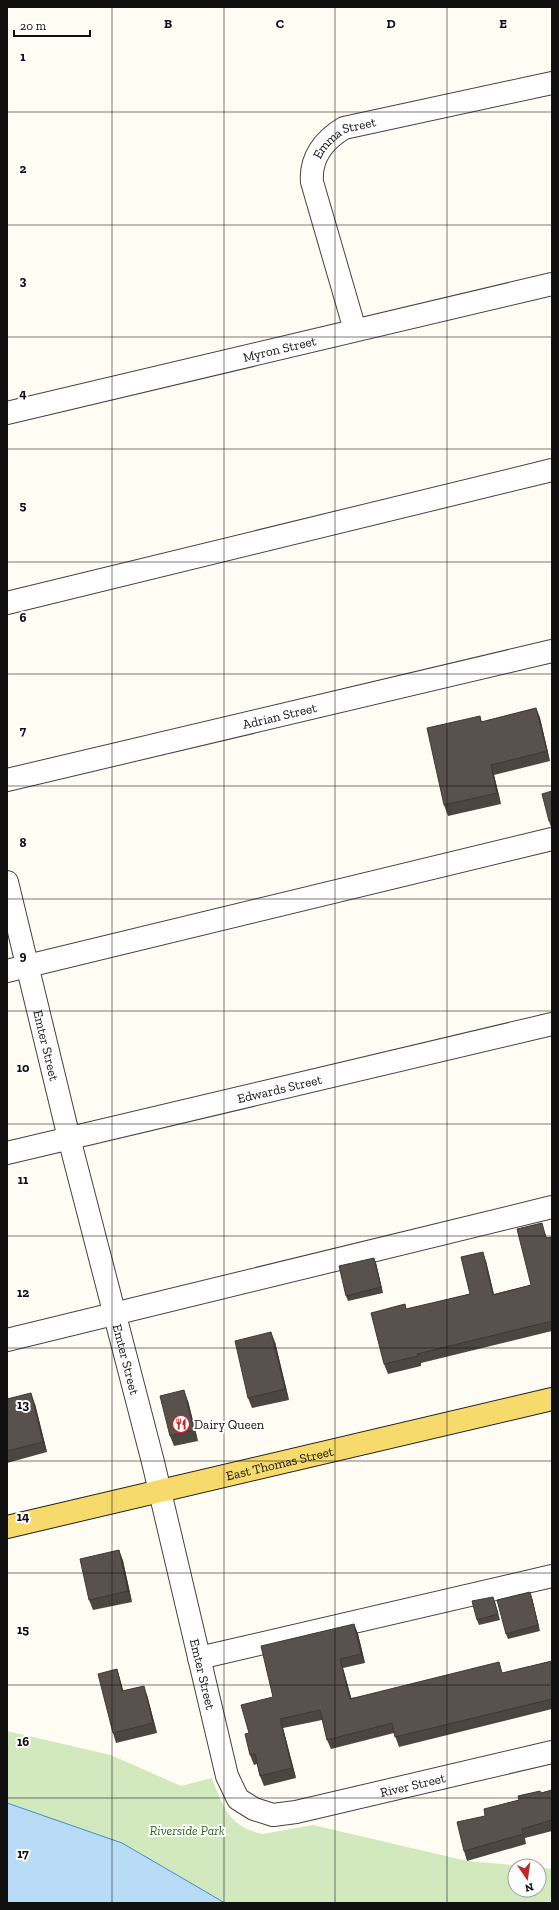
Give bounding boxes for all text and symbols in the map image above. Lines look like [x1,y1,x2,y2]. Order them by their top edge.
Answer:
scale bar [14,12,90,38]
text: B [164,16,172,31]
text: C [276,16,284,31]
text: D [386,16,396,31]
text: E [499,16,507,31]
text: 20 m [20,19,47,33]
text: 1 [20,49,26,64]
street label: Emma Street [310,114,378,161]
text: 2 [20,161,27,176]
text: 3 [20,273,27,288]
street label: Myron Street [242,333,318,365]
text: 4 [19,386,27,401]
text: 5 [20,498,27,513]
text: 6 [20,610,27,625]
street label: Adrian Street [241,700,318,732]
text: 7 [20,723,27,738]
text: 8 [19,835,27,850]
text: 9 [20,948,27,963]
street label: Emter Street [30,1008,62,1083]
text: 10 [17,1060,30,1075]
street label: Edwards Street [236,1072,324,1106]
text: 11 [18,1172,29,1187]
text: 12 [17,1285,29,1300]
street label: Emter Street [110,1322,142,1396]
text: 13 [17,1397,29,1412]
restaurant icon: Dairy Queen [171,1414,191,1434]
place label: Dairy Queen [194,1417,265,1432]
street label: East Thomas Street [225,1444,335,1483]
text: 14 [17,1509,30,1524]
text: 15 [17,1622,29,1637]
street label: Emter Street [187,1637,218,1711]
text: 16 [17,1734,29,1749]
street label: River Street [379,1770,447,1800]
park label: Riverside Park [149,1823,225,1838]
text: 17 [17,1846,29,1861]
north arrow [507,1858,547,1898]
text: N [523,1880,535,1895]

